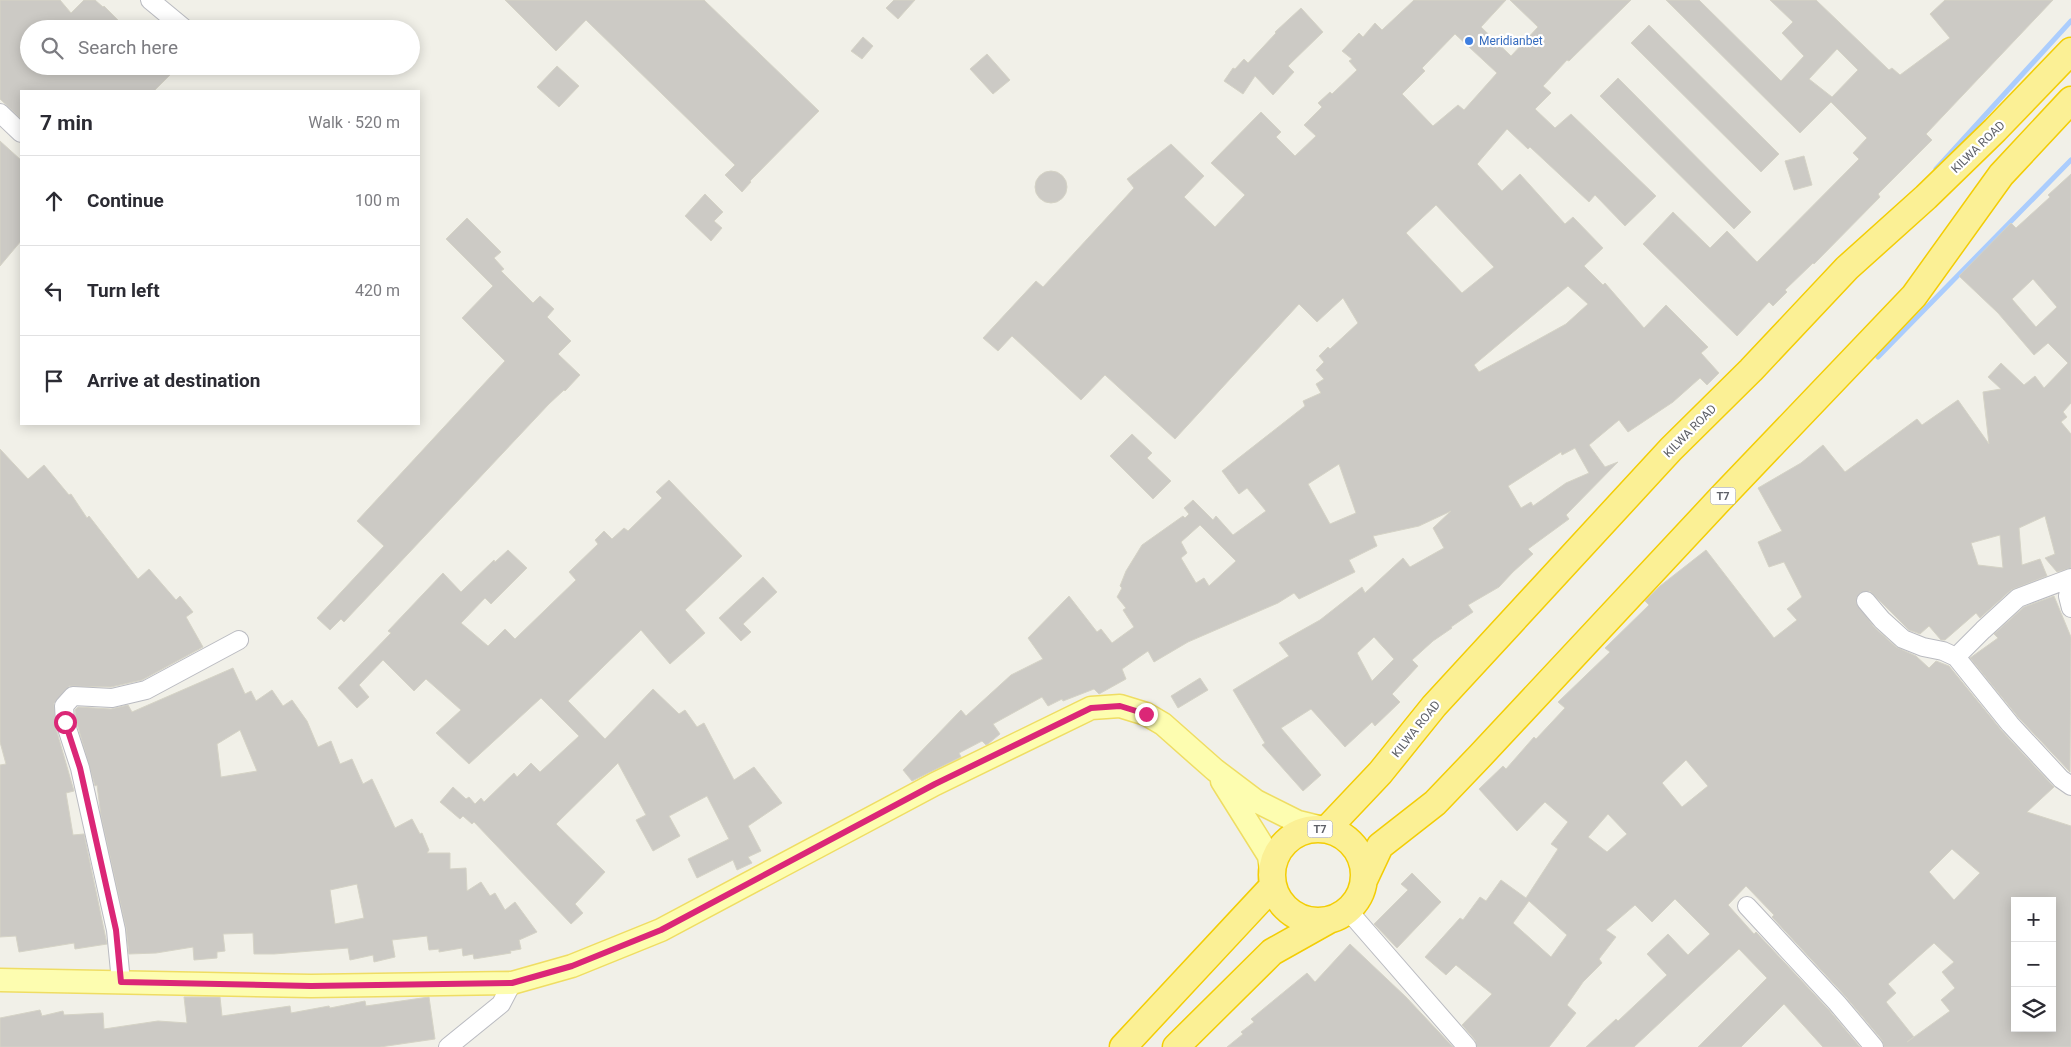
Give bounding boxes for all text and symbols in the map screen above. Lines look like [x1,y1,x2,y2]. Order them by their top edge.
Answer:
search box [20,20,420,75]
icon: search [38,34,66,62]
place label: Meridianbet [1479,34,1543,48]
marker: Meridianbet [1463,35,1475,47]
text: Search here [78,36,178,59]
text: 7 min [40,111,93,135]
text: Walk · 520 m [308,113,400,132]
street label: KILWA ROAD [1948,118,2008,176]
icon: ahead [40,187,68,215]
text: Continue [87,189,164,212]
text: 100 m [355,191,400,210]
icon: left [40,277,68,305]
text: Turn left [87,279,160,302]
text: 420 m [355,281,400,300]
icon: arrive [40,367,68,395]
text: Arrive at destination [87,369,260,392]
street label: KILWA ROAD [1661,402,1719,460]
road number: T7 [1710,488,1736,504]
street label: KILWA ROAD [1389,698,1443,760]
route end [1135,703,1158,726]
route start [54,711,77,734]
road number: T7 [1308,821,1332,838]
map controls [2011,897,2056,1032]
button: + [2011,897,2056,942]
button: − [2011,942,2056,987]
button: layers [2011,987,2056,1032]

